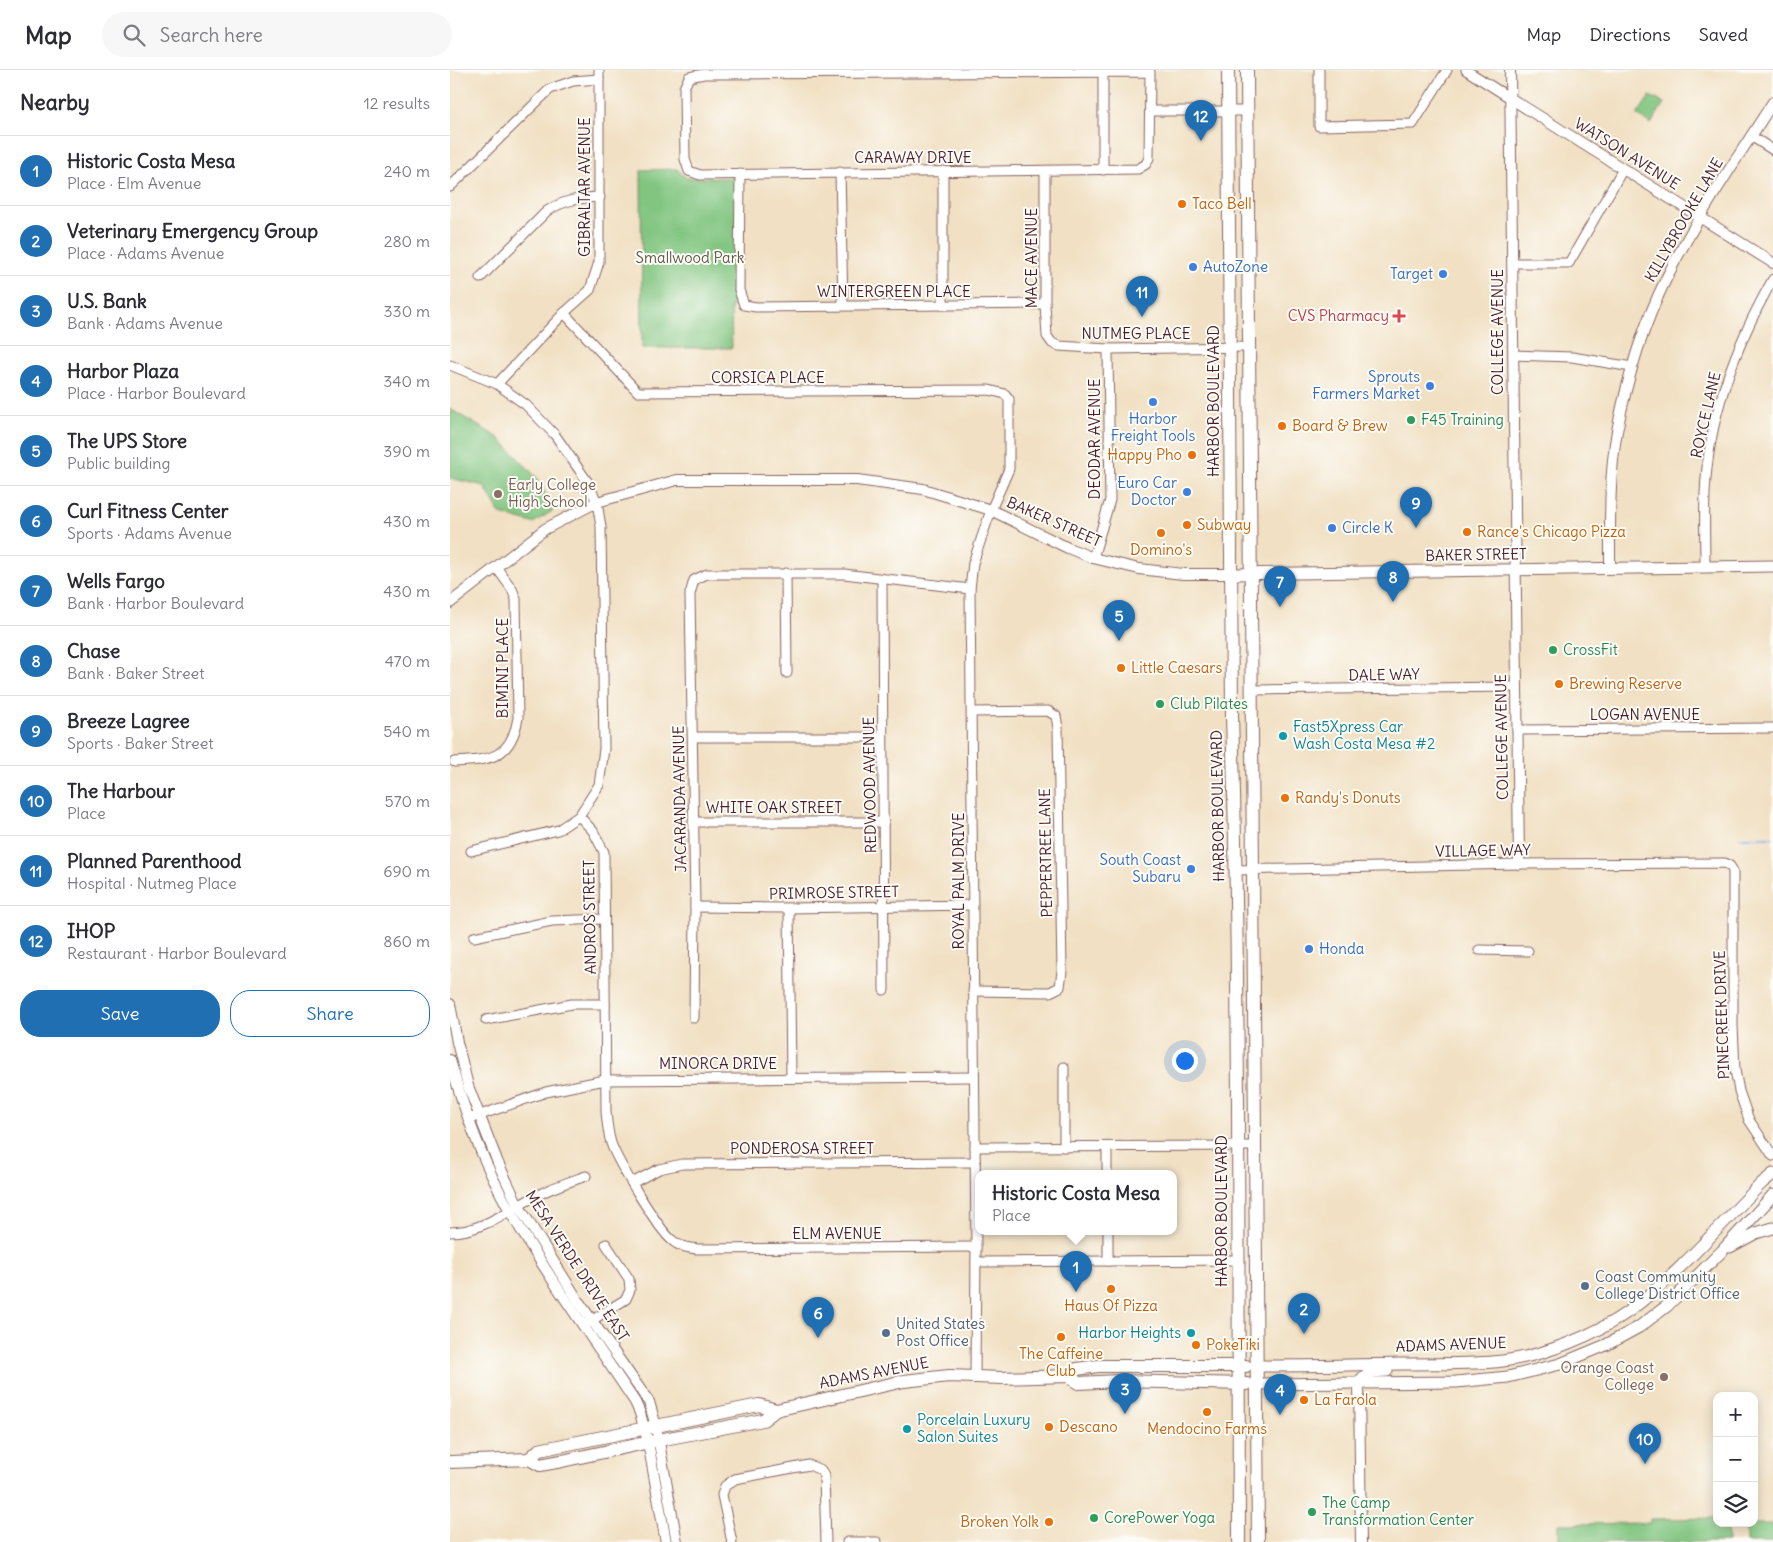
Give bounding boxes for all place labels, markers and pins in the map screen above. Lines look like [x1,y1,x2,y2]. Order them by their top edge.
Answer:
pin: 12 [1185,100,1217,141]
place label: Taco Bell [1192,194,1252,213]
marker: Taco Bell [1176,198,1188,210]
place label: AutoZone [1203,257,1268,276]
marker: AutoZone [1187,261,1199,273]
place label: Target [1390,264,1433,283]
marker: Target [1437,268,1449,280]
pin: 11 [1126,276,1158,317]
place label: CVS Pharmacy [1288,306,1389,325]
marker: CVS Pharmacy [1393,310,1405,322]
place label: Sprouts Farmers Market [1312,367,1420,403]
marker: Sprouts Farmers Market [1424,380,1436,392]
marker: Harbor Freight Tools [1147,396,1159,408]
place label: Harbor Freight Tools [1111,409,1195,445]
place label: F45 Training [1421,410,1504,429]
marker: F45 Training [1405,414,1417,426]
place label: Board & Brew [1292,416,1388,435]
marker: Board & Brew [1276,420,1288,432]
place label: Happy Pho [1107,445,1182,464]
marker: Happy Pho [1186,449,1198,461]
place label: Euro Car Doctor [1117,473,1177,509]
place label: Early College High School [508,475,596,511]
marker: Euro Car Doctor [1181,486,1193,498]
pin: 9 [1400,487,1432,528]
marker: Early College High School [492,488,504,500]
place label: Subway [1197,515,1251,534]
place label: Circle K [1342,518,1394,537]
marker: Subway [1181,519,1193,531]
marker: Circle K [1326,522,1338,534]
place label: Rance's Chicago Pizza [1477,522,1626,541]
marker: Rance's Chicago Pizza [1461,526,1473,538]
marker: Domino's [1155,527,1167,539]
place label: Domino's [1130,540,1192,559]
pin: 8 [1377,561,1409,602]
pin: 7 [1264,566,1296,607]
pin: 5 [1103,600,1135,641]
place label: CrossFit [1563,640,1618,659]
marker: CrossFit [1547,644,1559,656]
place label: Little Caesars [1131,658,1222,677]
marker: Little Caesars [1115,662,1127,674]
place label: Brewing Reserve [1569,674,1682,693]
marker: Brewing Reserve [1553,678,1565,690]
place label: Club Pilates [1170,694,1248,713]
marker: Club Pilates [1154,698,1166,710]
place label: Fast5Xpress Car Wash Costa Mesa #2 [1293,717,1435,753]
marker: Fast5Xpress Car Wash Costa Mesa #2 [1277,730,1289,742]
place label: Randy's Donuts [1295,788,1401,807]
marker: Randy's Donuts [1279,792,1291,804]
place label: South Coast Subaru [1100,850,1181,886]
marker: South Coast Subaru [1185,863,1197,875]
place label: Honda [1319,939,1365,958]
marker: Honda [1303,943,1315,955]
pin: 1 [1060,1251,1092,1292]
place label: Coast Community College District Office [1595,1267,1740,1303]
marker: Coast Community College District Office [1579,1280,1591,1292]
marker: Haus Of Pizza [1105,1283,1117,1295]
pin: 2 [1288,1293,1320,1334]
place label: Haus Of Pizza [1064,1296,1158,1315]
pin: 6 [802,1297,834,1338]
place label: United States Post Office [896,1314,985,1350]
place label: Harbor Heights [1078,1323,1181,1342]
marker: United States Post Office [880,1327,892,1339]
marker: Harbor Heights [1185,1327,1197,1339]
marker: The Caffeine Club [1055,1331,1067,1343]
place label: PokeTiki [1206,1335,1260,1354]
marker: PokeTiki [1190,1339,1202,1351]
place label: The Caffeine Club [1019,1344,1103,1380]
place label: Orange Coast College [1561,1358,1654,1394]
marker: Orange Coast College [1658,1371,1670,1383]
pin: 3 [1109,1373,1141,1414]
pin: 4 [1264,1374,1296,1415]
place label: La Farola [1314,1390,1377,1409]
marker: La Farola [1298,1394,1310,1406]
marker: Mendocino Farms [1201,1406,1213,1418]
place label: Porcelain Luxury Salon Suites [917,1410,1031,1446]
place label: Descano [1059,1417,1118,1436]
place label: Mendocino Farms [1147,1419,1267,1438]
marker: Descano [1043,1421,1055,1433]
marker: Porcelain Luxury Salon Suites [901,1423,913,1435]
pin: 10 [1629,1423,1661,1464]
place label: The Camp Transformation Center [1322,1493,1474,1529]
marker: The Camp Transformation Center [1306,1506,1318,1518]
place label: CorePower Yoga [1104,1508,1216,1527]
place label: Broken Yolk [960,1512,1039,1531]
marker: CorePower Yoga [1088,1512,1100,1524]
marker: Broken Yolk [1043,1516,1055,1528]

